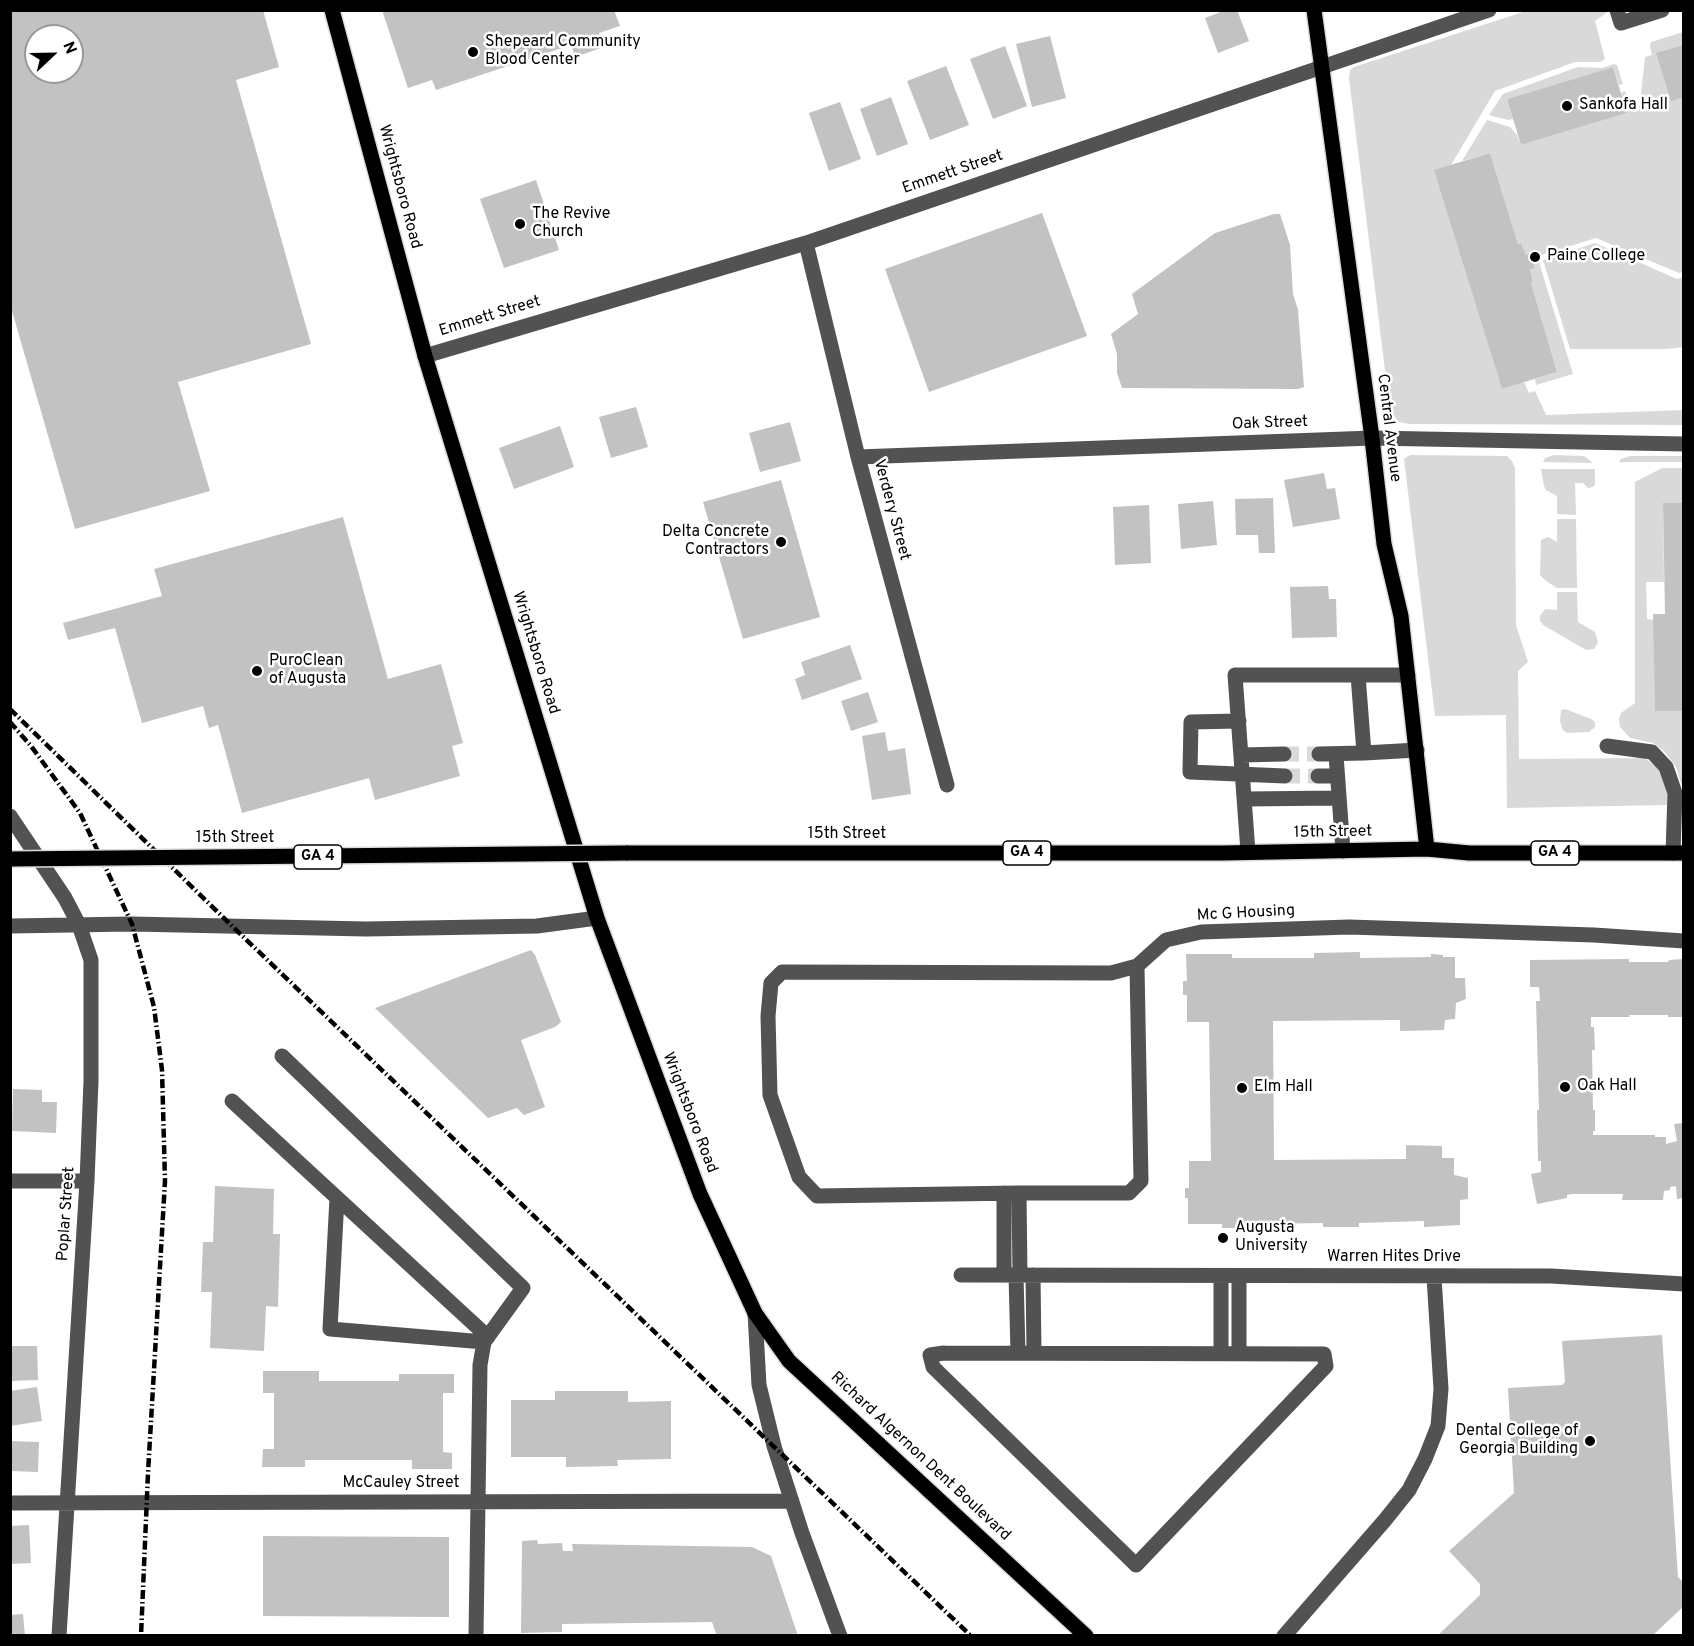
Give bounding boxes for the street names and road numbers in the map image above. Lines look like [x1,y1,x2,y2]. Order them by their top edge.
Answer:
street label: Wrightsboro Road [373,123,425,251]
street label: Emmett Street [900,147,1006,199]
street label: Emmett Street [437,292,543,342]
street label: Central Avenue [1372,373,1404,483]
street label: Oak Street [1232,413,1308,435]
street label: Verdery Street [868,457,914,563]
street label: Wrightsboro Road [507,589,563,717]
street label: 15th Street [1294,823,1372,843]
street label: 15th Street [808,825,886,845]
street label: 15th Street [196,829,274,849]
road number: GA 4 [1003,841,1051,865]
road number: GA 4 [1531,841,1579,865]
road number: GA 4 [294,845,342,869]
street label: Mc G Housing [1196,902,1296,926]
street label: Wrightsboro Road [657,1050,721,1176]
street label: Poplar Street [54,1166,80,1262]
street label: Warren Hites Drive [1327,1248,1461,1268]
street label: Richard Algernon Dent Boulevard [826,1368,1014,1546]
street label: McCauley Street [342,1474,460,1494]

